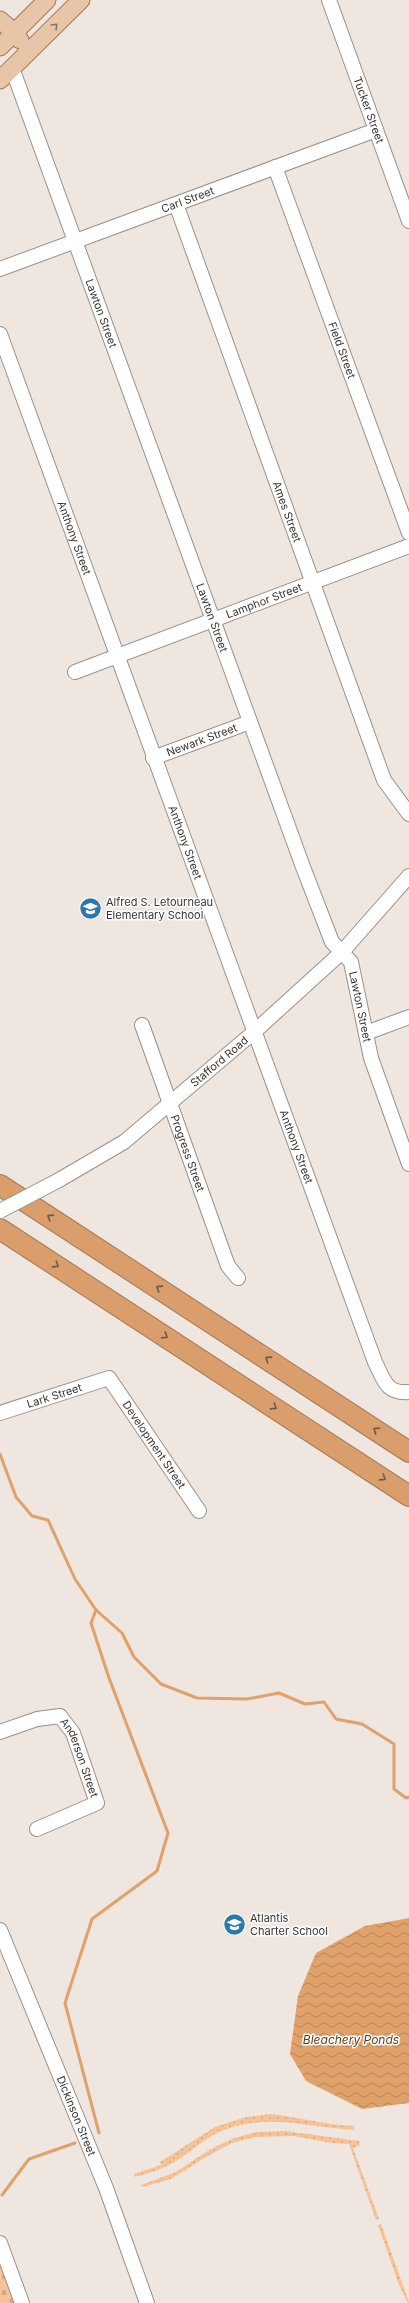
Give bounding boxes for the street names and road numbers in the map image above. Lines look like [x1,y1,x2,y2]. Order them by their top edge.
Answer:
street label: Tucker Street [350,75,387,146]
street label: Carl Street [159,183,216,216]
street label: Lawton Street [82,277,120,350]
street label: Field Street [325,320,359,381]
street label: Ames Street [270,479,305,544]
street label: Anthony Street [55,499,94,577]
street label: Lamphor Street [224,580,304,621]
street label: Lawton Street [193,581,231,654]
street label: Newark Street [164,720,239,759]
street label: Anthony Street [166,803,205,881]
street label: Lawton Street [346,970,375,1044]
street label: Stafford Road [187,1033,251,1090]
street label: Anthony Street [277,1108,316,1186]
street label: Progress Street [168,1113,208,1194]
street label: Lark Street [25,1380,84,1411]
street label: Development Street [119,1398,189,1492]
street label: Anderson Street [57,1715,102,1799]
street label: Dickinson Street [54,2074,99,2158]

